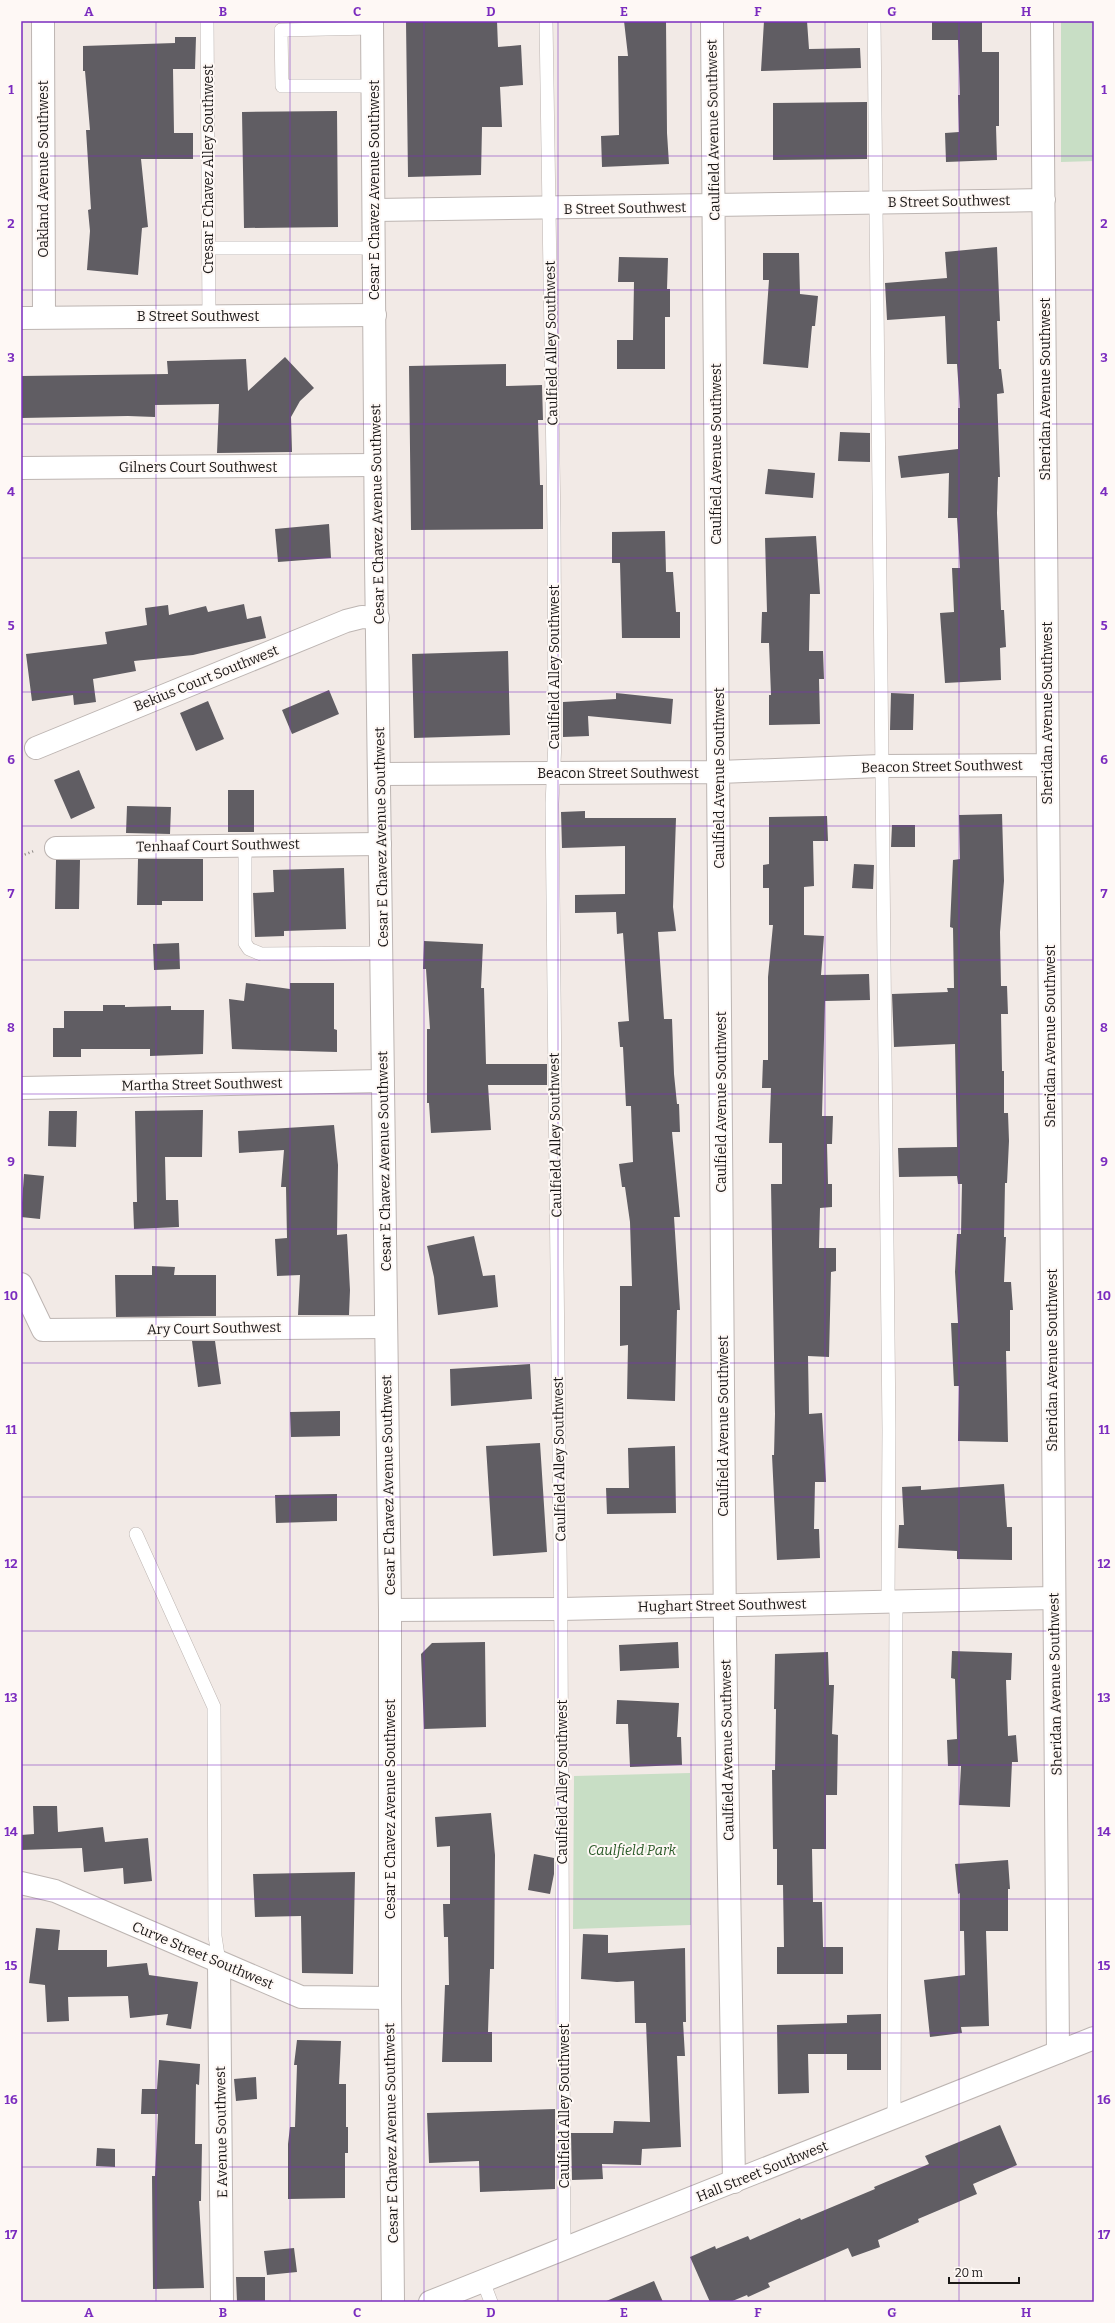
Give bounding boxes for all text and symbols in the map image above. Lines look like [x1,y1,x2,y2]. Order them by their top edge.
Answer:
text: A [84,4,94,19]
text: B [219,4,227,19]
text: C [353,4,361,19]
text: D [486,4,496,19]
text: E [620,4,628,19]
text: F [754,4,762,19]
text: G [887,4,897,19]
text: H [1021,4,1031,19]
street label: Caulfield Avenue Southwest [703,39,724,221]
street label: Cresar E Chavez Alley Southwest [200,64,217,274]
street label: Oakland Avenue Southwest [35,80,52,258]
street label: Cesar E Chavez Avenue Southwest [366,80,383,300]
text: 1 [8,82,14,97]
text: 1 [1101,82,1107,97]
street label: B Street Southwest [887,192,1011,211]
street label: B Street Southwest [563,199,687,218]
text: 2 [7,216,15,231]
text: 2 [1100,216,1108,231]
street label: Caulfield Alley Southwest [542,260,561,426]
street label: Sheridan Avenue Southwest [1037,298,1054,480]
street label: B Street Southwest [137,308,259,325]
text: 3 [7,350,15,365]
text: 3 [1100,350,1108,365]
street label: Caulfield Avenue Southwest [708,363,725,545]
street label: Cesar E Chavez Avenue Southwest [367,404,388,624]
street label: Gilners Court Southwest [119,459,277,476]
text: 4 [7,484,15,499]
text: 4 [1100,484,1108,499]
street label: Caulfield Alley Southwest [546,584,563,750]
text: 5 [7,618,15,633]
text: 5 [1100,618,1108,633]
street label: Sheridan Avenue Southwest [1039,622,1056,804]
street label: Bekius Court Southwest [131,642,281,715]
street label: Caulfield Avenue Southwest [711,687,728,869]
street label: Cesar E Chavez Avenue Southwest [371,727,392,947]
text: 6 [7,752,15,767]
text: 6 [1100,752,1108,767]
street label: Beacon Street Southwest [861,757,1023,776]
street label: Beacon Street Southwest [537,765,699,782]
street label: Tenhaaf Court Southwest [136,836,300,855]
text: 7 [8,886,15,901]
text: 7 [1101,886,1108,901]
street label: Sheridan Avenue Southwest [1042,945,1059,1127]
street label: Caulfield Avenue Southwest [713,1011,730,1193]
text: 8 [7,1020,15,1035]
text: 8 [1100,1020,1108,1035]
street label: Cesar E Chavez Avenue Southwest [374,1051,395,1271]
street label: Caulfield Alley Southwest [546,1052,565,1218]
street label: Martha Street Southwest [121,1075,283,1094]
text: 9 [7,1154,15,1169]
text: 9 [1100,1154,1108,1169]
street label: Sheridan Avenue Southwest [1044,1269,1061,1451]
text: 10 [4,1288,18,1303]
text: 10 [1097,1288,1111,1303]
street label: Ary Court Southwest [147,1319,281,1338]
street label: Caulfield Avenue Southwest [715,1335,732,1517]
street label: Cesar E Chavez Avenue Southwest [378,1375,399,1595]
street label: Caulfield Alley Southwest [550,1376,569,1542]
text: 11 [5,1422,17,1437]
text: 11 [1098,1422,1110,1437]
text: 12 [5,1556,17,1571]
text: 12 [1098,1556,1110,1571]
street label: Sheridan Avenue Southwest [1045,1592,1066,1776]
street label: Hughart Street Southwest [637,1596,807,1615]
street label: Caulfield Avenue Southwest [717,1659,738,1841]
text: 13 [4,1690,18,1705]
text: 13 [1097,1690,1111,1705]
street label: Cesar E Chavez Avenue Southwest [382,1699,399,1919]
street label: Caulfield Alley Southwest [554,1699,571,1865]
text: 14 [4,1824,18,1839]
text: 14 [1097,1824,1111,1839]
park label: Caulfield Park [588,1842,676,1859]
street label: Curve Street Southwest [129,1918,276,1993]
text: 15 [5,1958,17,1973]
text: 15 [1098,1958,1110,1973]
street label: Cesar E Chavez Avenue Southwest [381,2023,402,2243]
street label: Caulfield Alley Southwest [556,2023,573,2189]
street label: E Avenue Southwest [212,2066,231,2198]
text: 16 [4,2092,18,2107]
text: 16 [1097,2092,1111,2107]
street label: Hall Street Southwest [694,2137,830,2206]
text: 17 [5,2227,17,2242]
text: 17 [1098,2227,1110,2242]
scale bar [949,2259,1019,2285]
text: 20 m [955,2266,984,2280]
text: A [84,2305,94,2320]
text: B [219,2305,227,2320]
text: C [353,2305,361,2320]
text: D [486,2305,496,2320]
text: E [620,2305,628,2320]
text: F [754,2305,762,2320]
text: G [887,2305,897,2320]
text: H [1021,2305,1031,2320]

